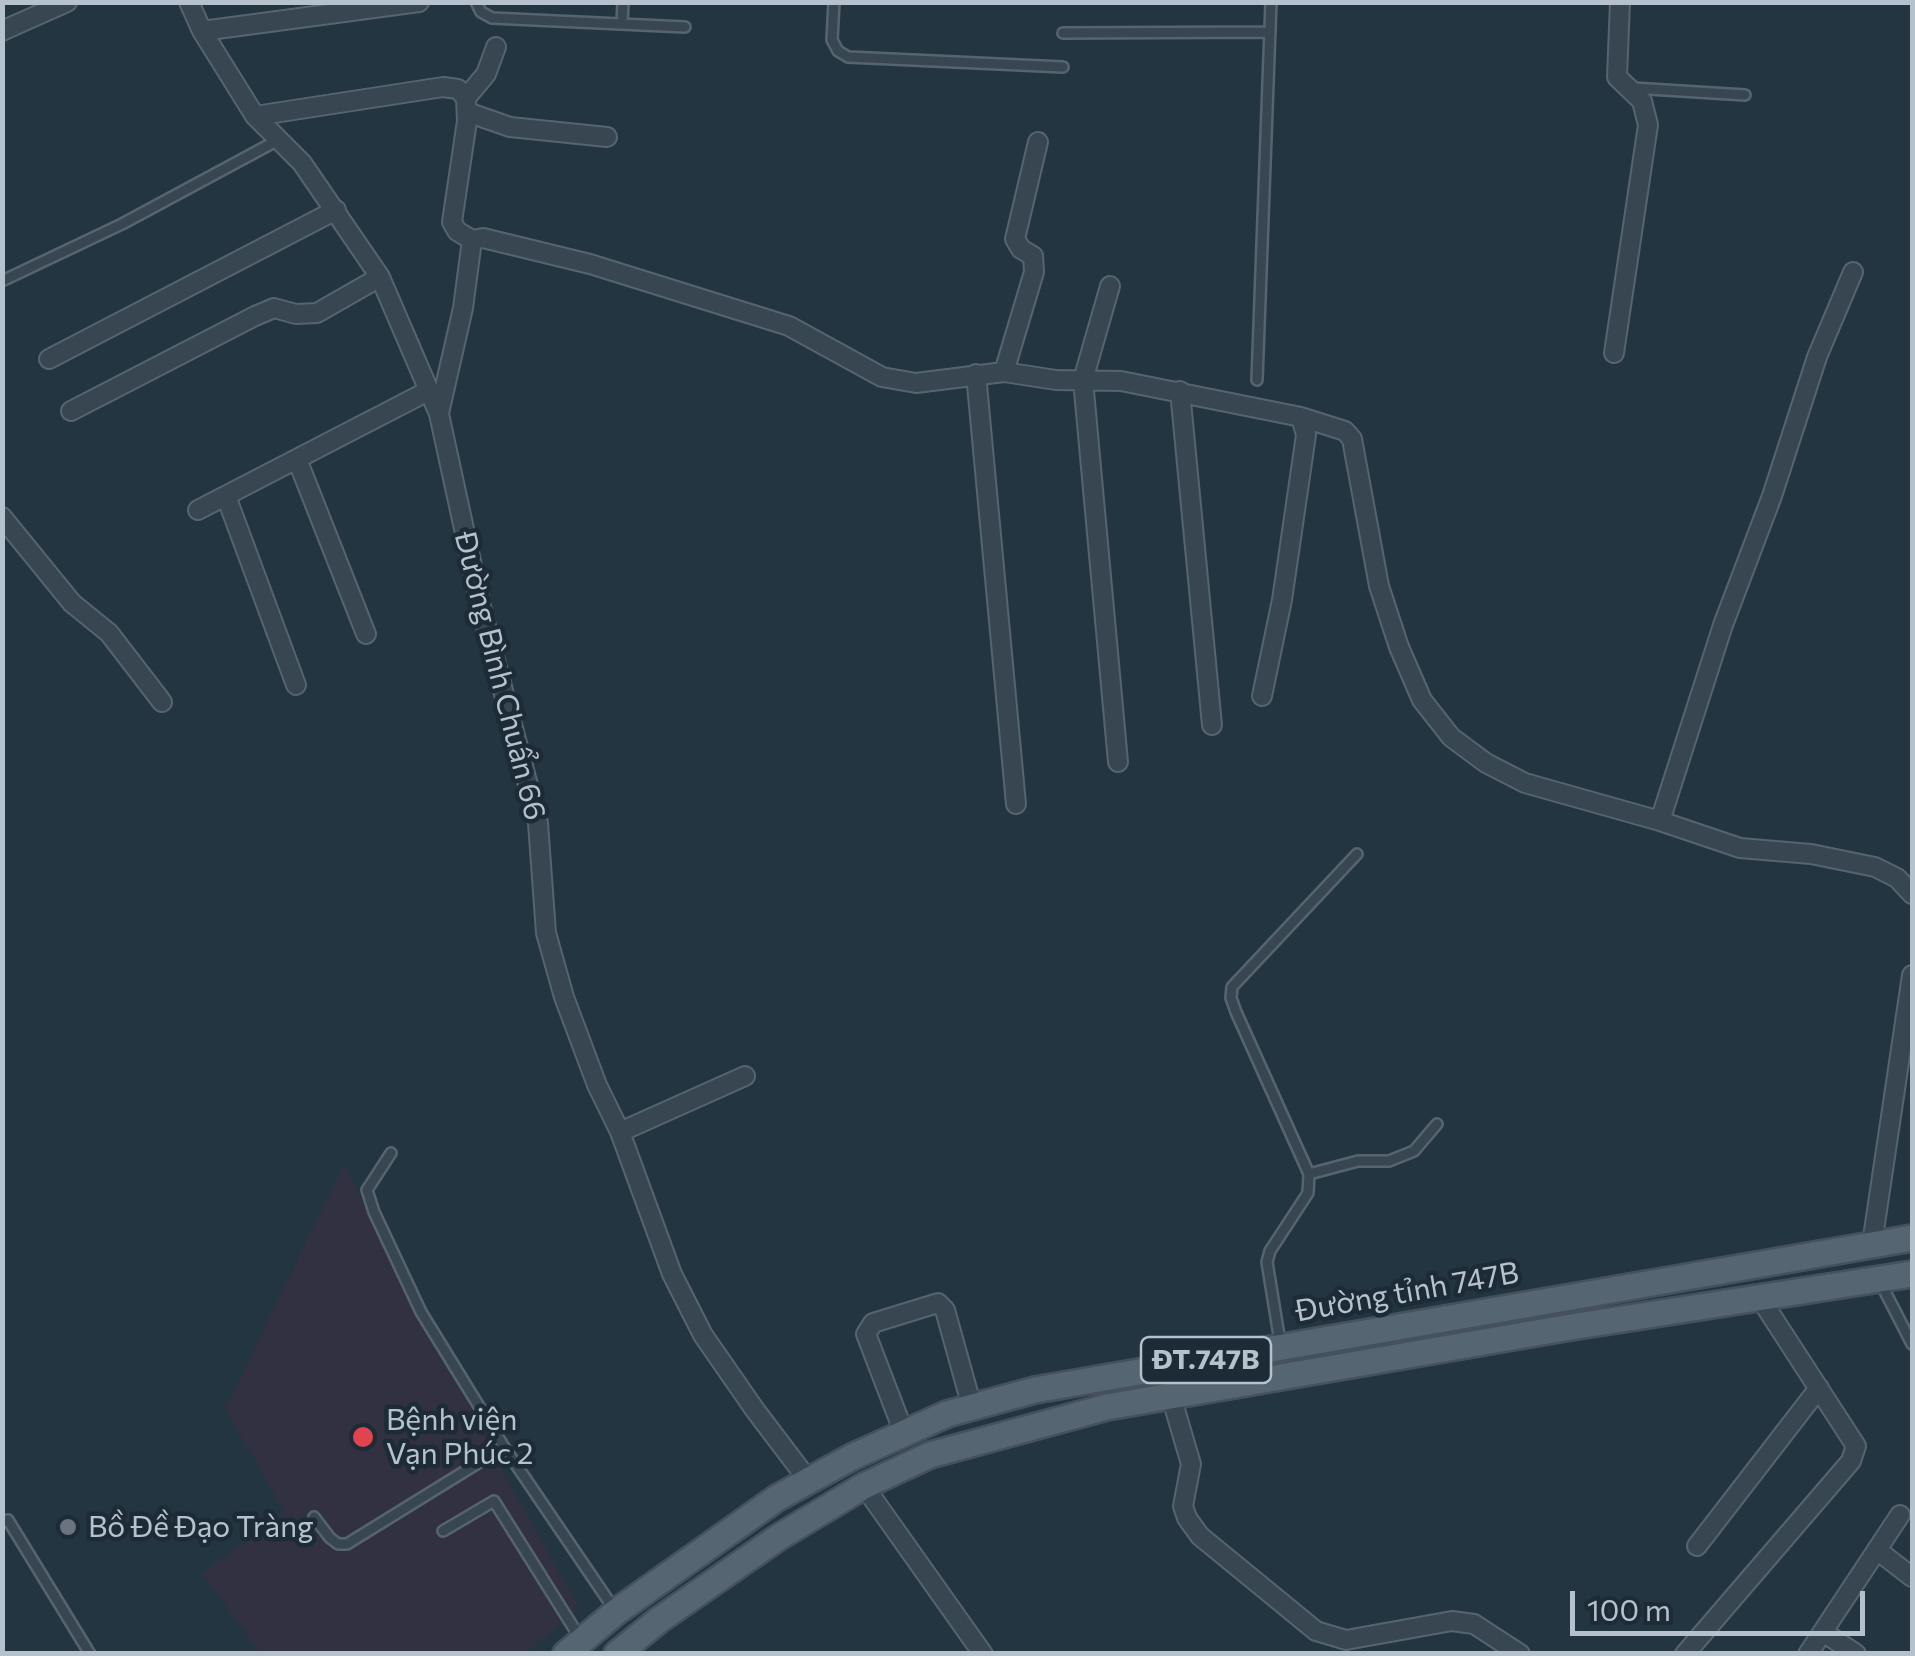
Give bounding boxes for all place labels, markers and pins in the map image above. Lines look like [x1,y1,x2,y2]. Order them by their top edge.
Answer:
place label: Bệnh viện Vạn Phúc 2 [386,1402,533,1472]
marker: Bệnh viện Vạn Phúc 2 [350,1424,376,1450]
place label: Bồ Đề Đạo Tràng [88,1509,313,1545]
marker: Bồ Đề Đạo Tràng [57,1516,79,1538]

